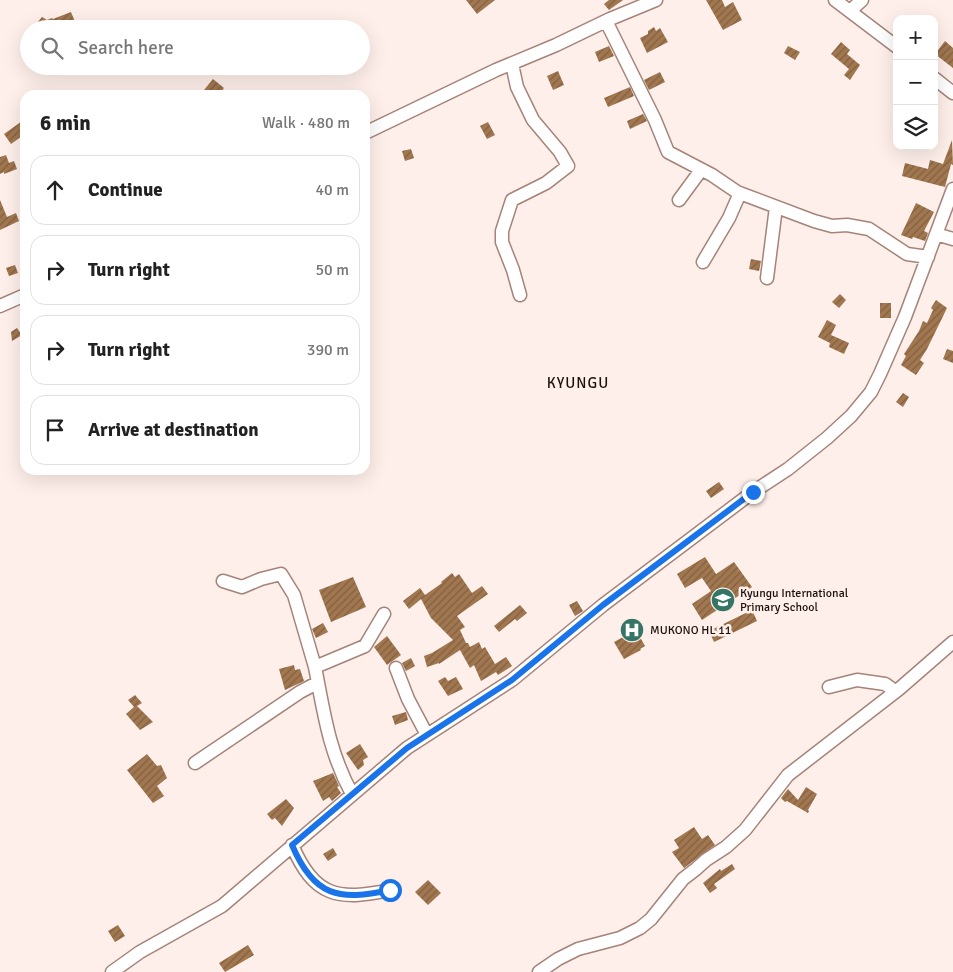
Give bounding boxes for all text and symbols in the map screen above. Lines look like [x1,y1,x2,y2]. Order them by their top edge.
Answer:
map controls [893,15,938,150]
button: + [893,15,938,60]
search box [20,20,370,75]
icon: search [38,34,66,62]
text: Search here [78,36,174,60]
button: − [893,60,938,105]
button: layers [893,105,938,150]
text: 6 min [40,110,91,136]
text: Walk · 480 m [262,113,350,133]
icon: ahead [41,176,69,204]
text: Continue [88,178,163,202]
text: 40 m [315,180,349,200]
icon: right [41,256,69,284]
text: Turn right [88,258,170,282]
text: 50 m [315,260,349,280]
icon: right [41,336,69,364]
text: Turn right [88,338,170,362]
text: 390 m [307,340,349,360]
district label: KYUNGU [547,374,609,392]
icon: arrive [41,416,69,444]
text: Arrive at destination [88,418,259,442]
route end [742,481,765,504]
place label: Kyungu International Primary School [740,586,849,615]
school or university icon: Kyungu International Primary School [710,587,736,613]
hospital icon: MUKONO HL 11 [619,617,645,643]
place label: MUKONO HL 11 [650,623,731,638]
route start [379,879,402,902]

